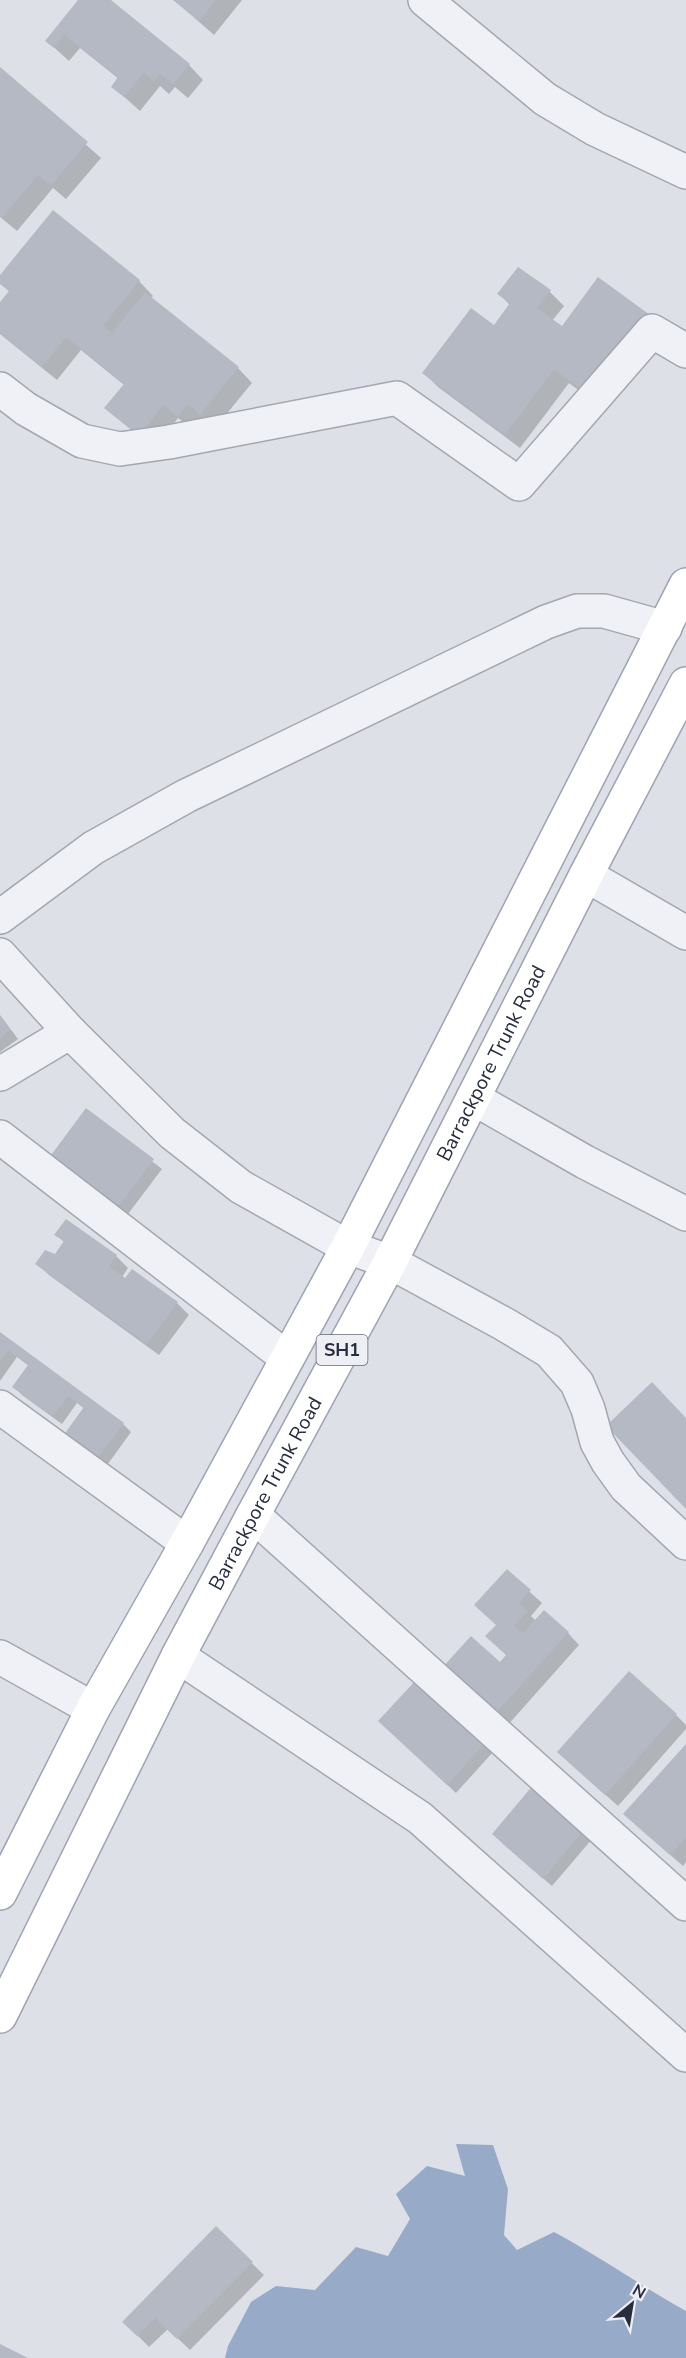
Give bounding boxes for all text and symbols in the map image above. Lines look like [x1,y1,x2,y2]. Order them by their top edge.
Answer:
street label: Barrackpore Trunk Road [430,961,552,1166]
road number: SH1 [316,1335,368,1365]
street label: Barrackpore Trunk Road [202,1392,328,1595]
north arrow [602,2274,662,2334]
text: N [628,2279,650,2304]

